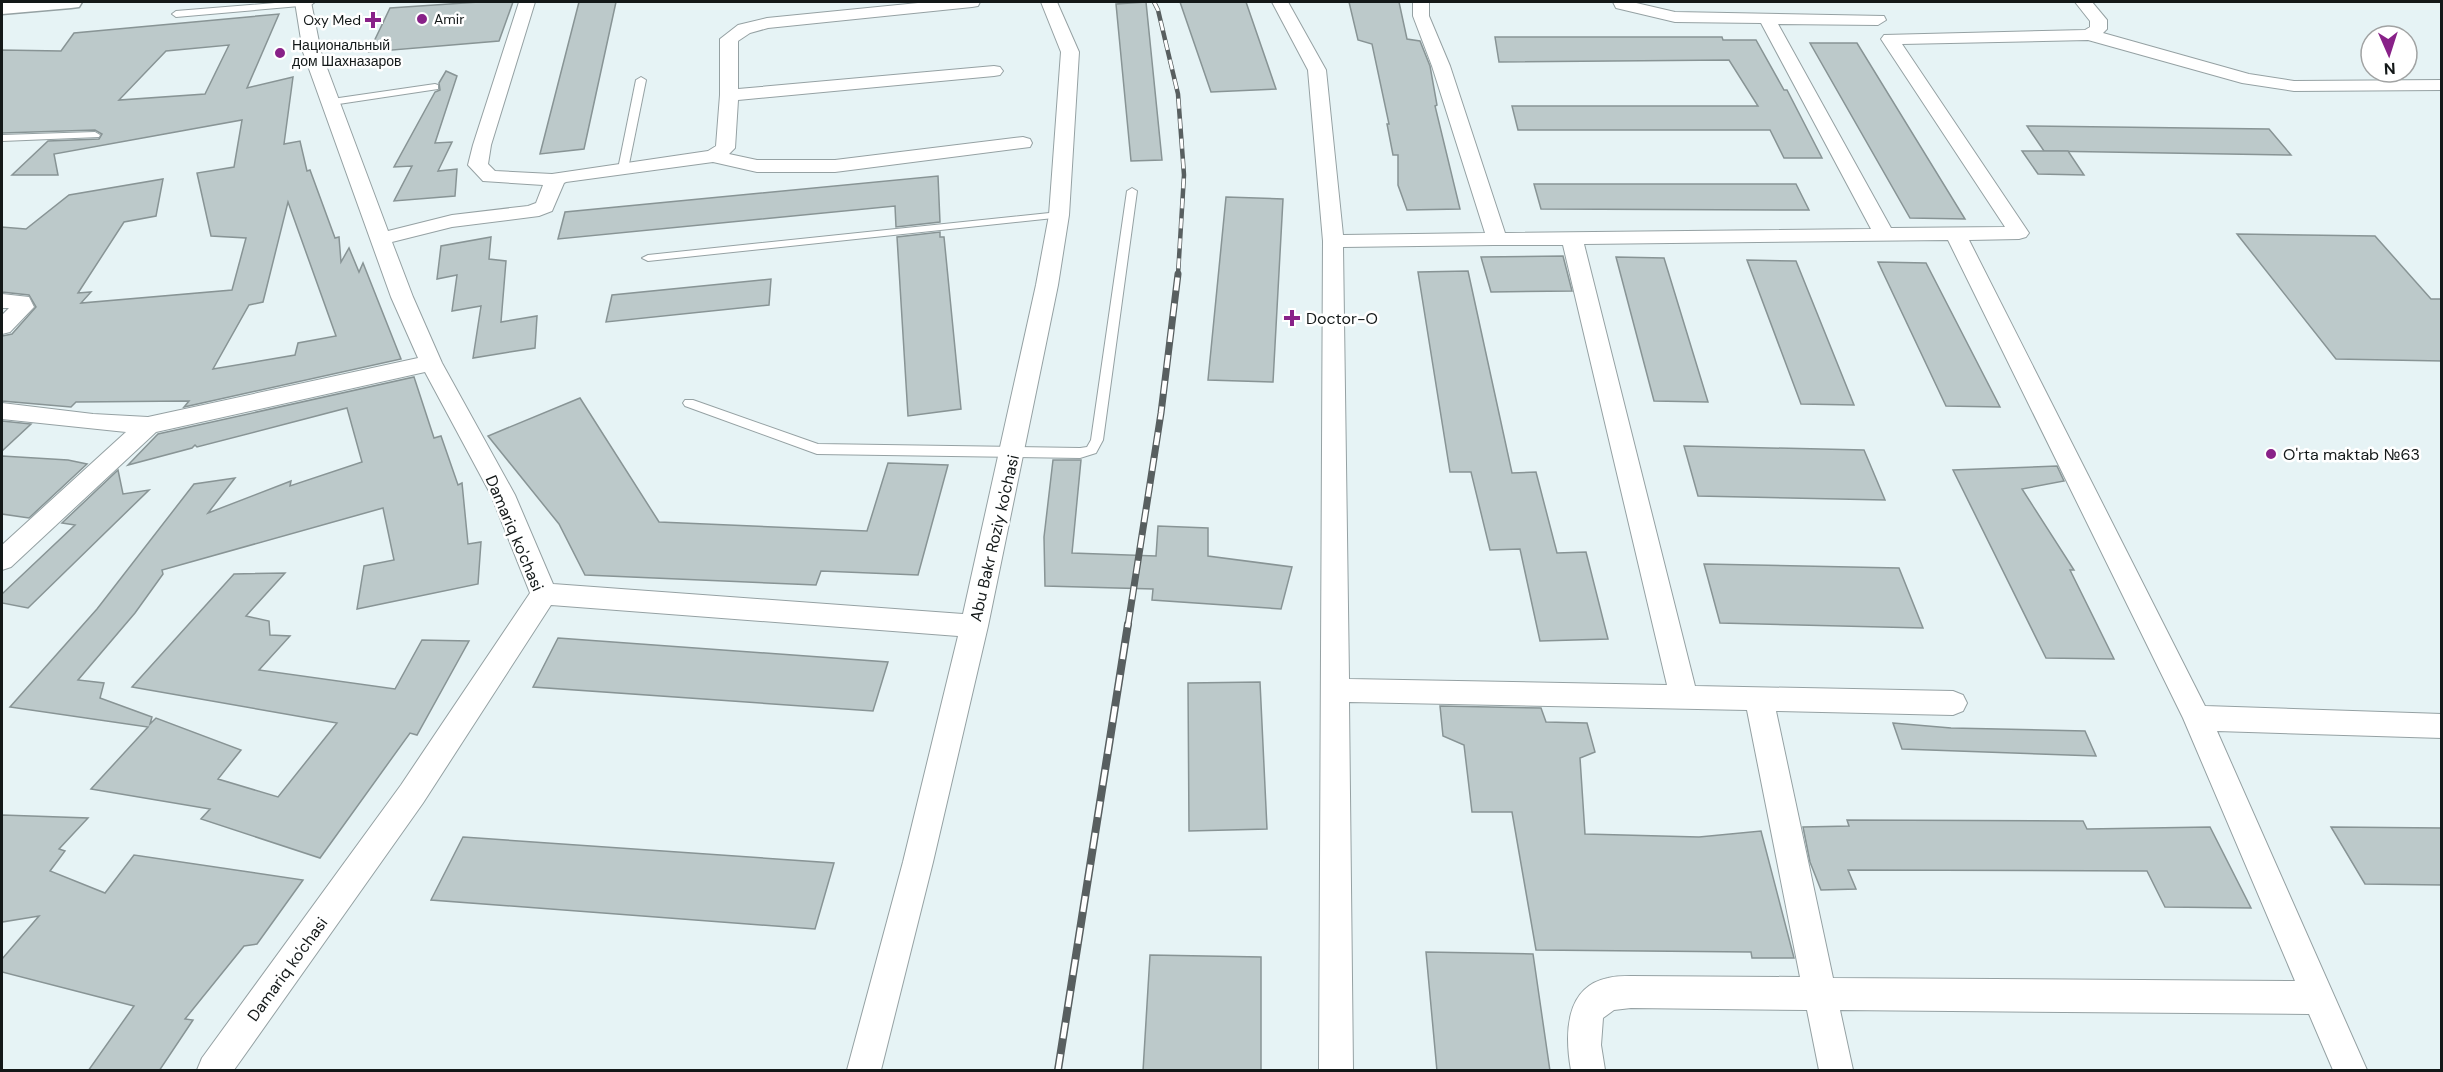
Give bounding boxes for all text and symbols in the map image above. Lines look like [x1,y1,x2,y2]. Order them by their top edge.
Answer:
place label: Amir [434,10,464,28]
place label: Oxy Med [303,11,361,29]
marker: Amir [415,12,429,26]
marker: Oxy Med [366,13,380,27]
north arrow [2359,24,2419,84]
place label: Национальный дом Шахназаров [292,36,402,70]
marker: Национальный дом Шахназаров [273,46,287,60]
text: N [2383,58,2396,79]
place label: Doctor-O [1306,308,1378,329]
marker: Doctor-O [1283,309,1301,327]
place label: O'rta maktab №63 [2283,444,2420,465]
marker: O'rta maktab №63 [2264,447,2278,461]
street label: Abu Bakr Roziy ko'chasi [965,453,1024,624]
street label: Damariq ko'chasi [481,472,548,594]
street label: Damariq ko'chasi [243,913,332,1026]

